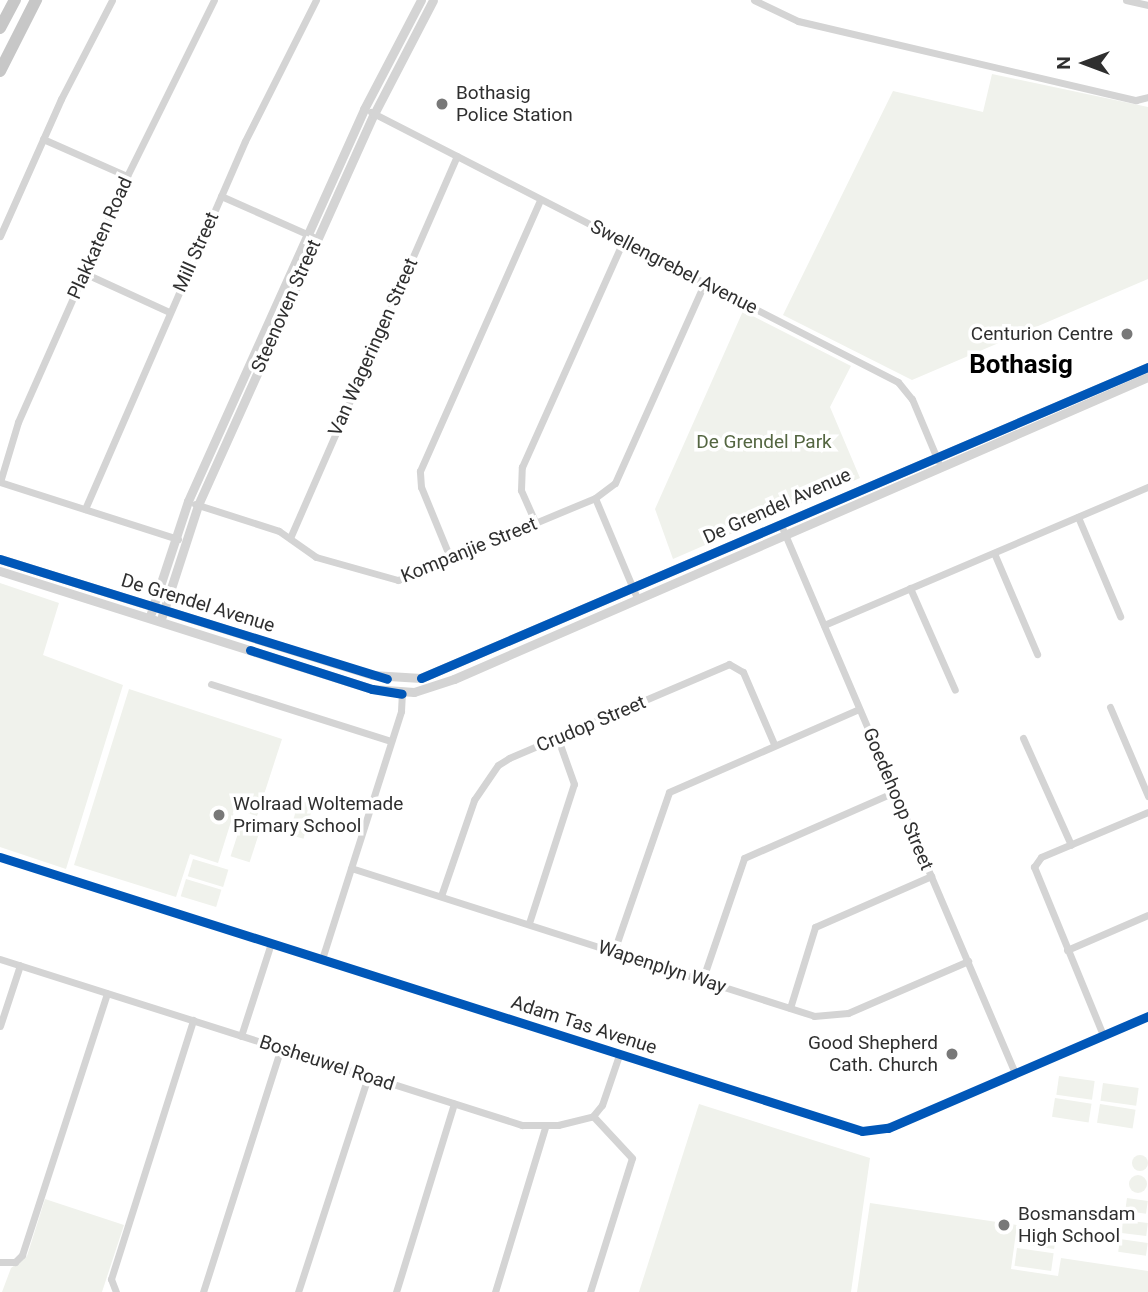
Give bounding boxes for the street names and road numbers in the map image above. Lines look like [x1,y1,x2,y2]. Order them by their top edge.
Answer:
street label: Plakkaten Road [63,173,137,303]
street label: Mill Street [168,208,224,296]
street label: Swellengrebel Avenue [587,215,761,319]
street label: Steenoven Street [246,236,326,376]
street label: Van Wageringen Street [323,254,423,440]
street label: De Grendel Avenue [700,463,854,549]
street label: Kompanjie Street [398,512,540,588]
street label: De Grendel Avenue [119,569,277,637]
street label: Crudop Street [533,691,649,757]
street label: Goedehoop Street [858,724,938,874]
street label: Wapenplyn Way [595,936,729,998]
street label: Adam Tas Avenue [508,991,660,1059]
street label: Bosheuwel Road [257,1030,397,1096]

